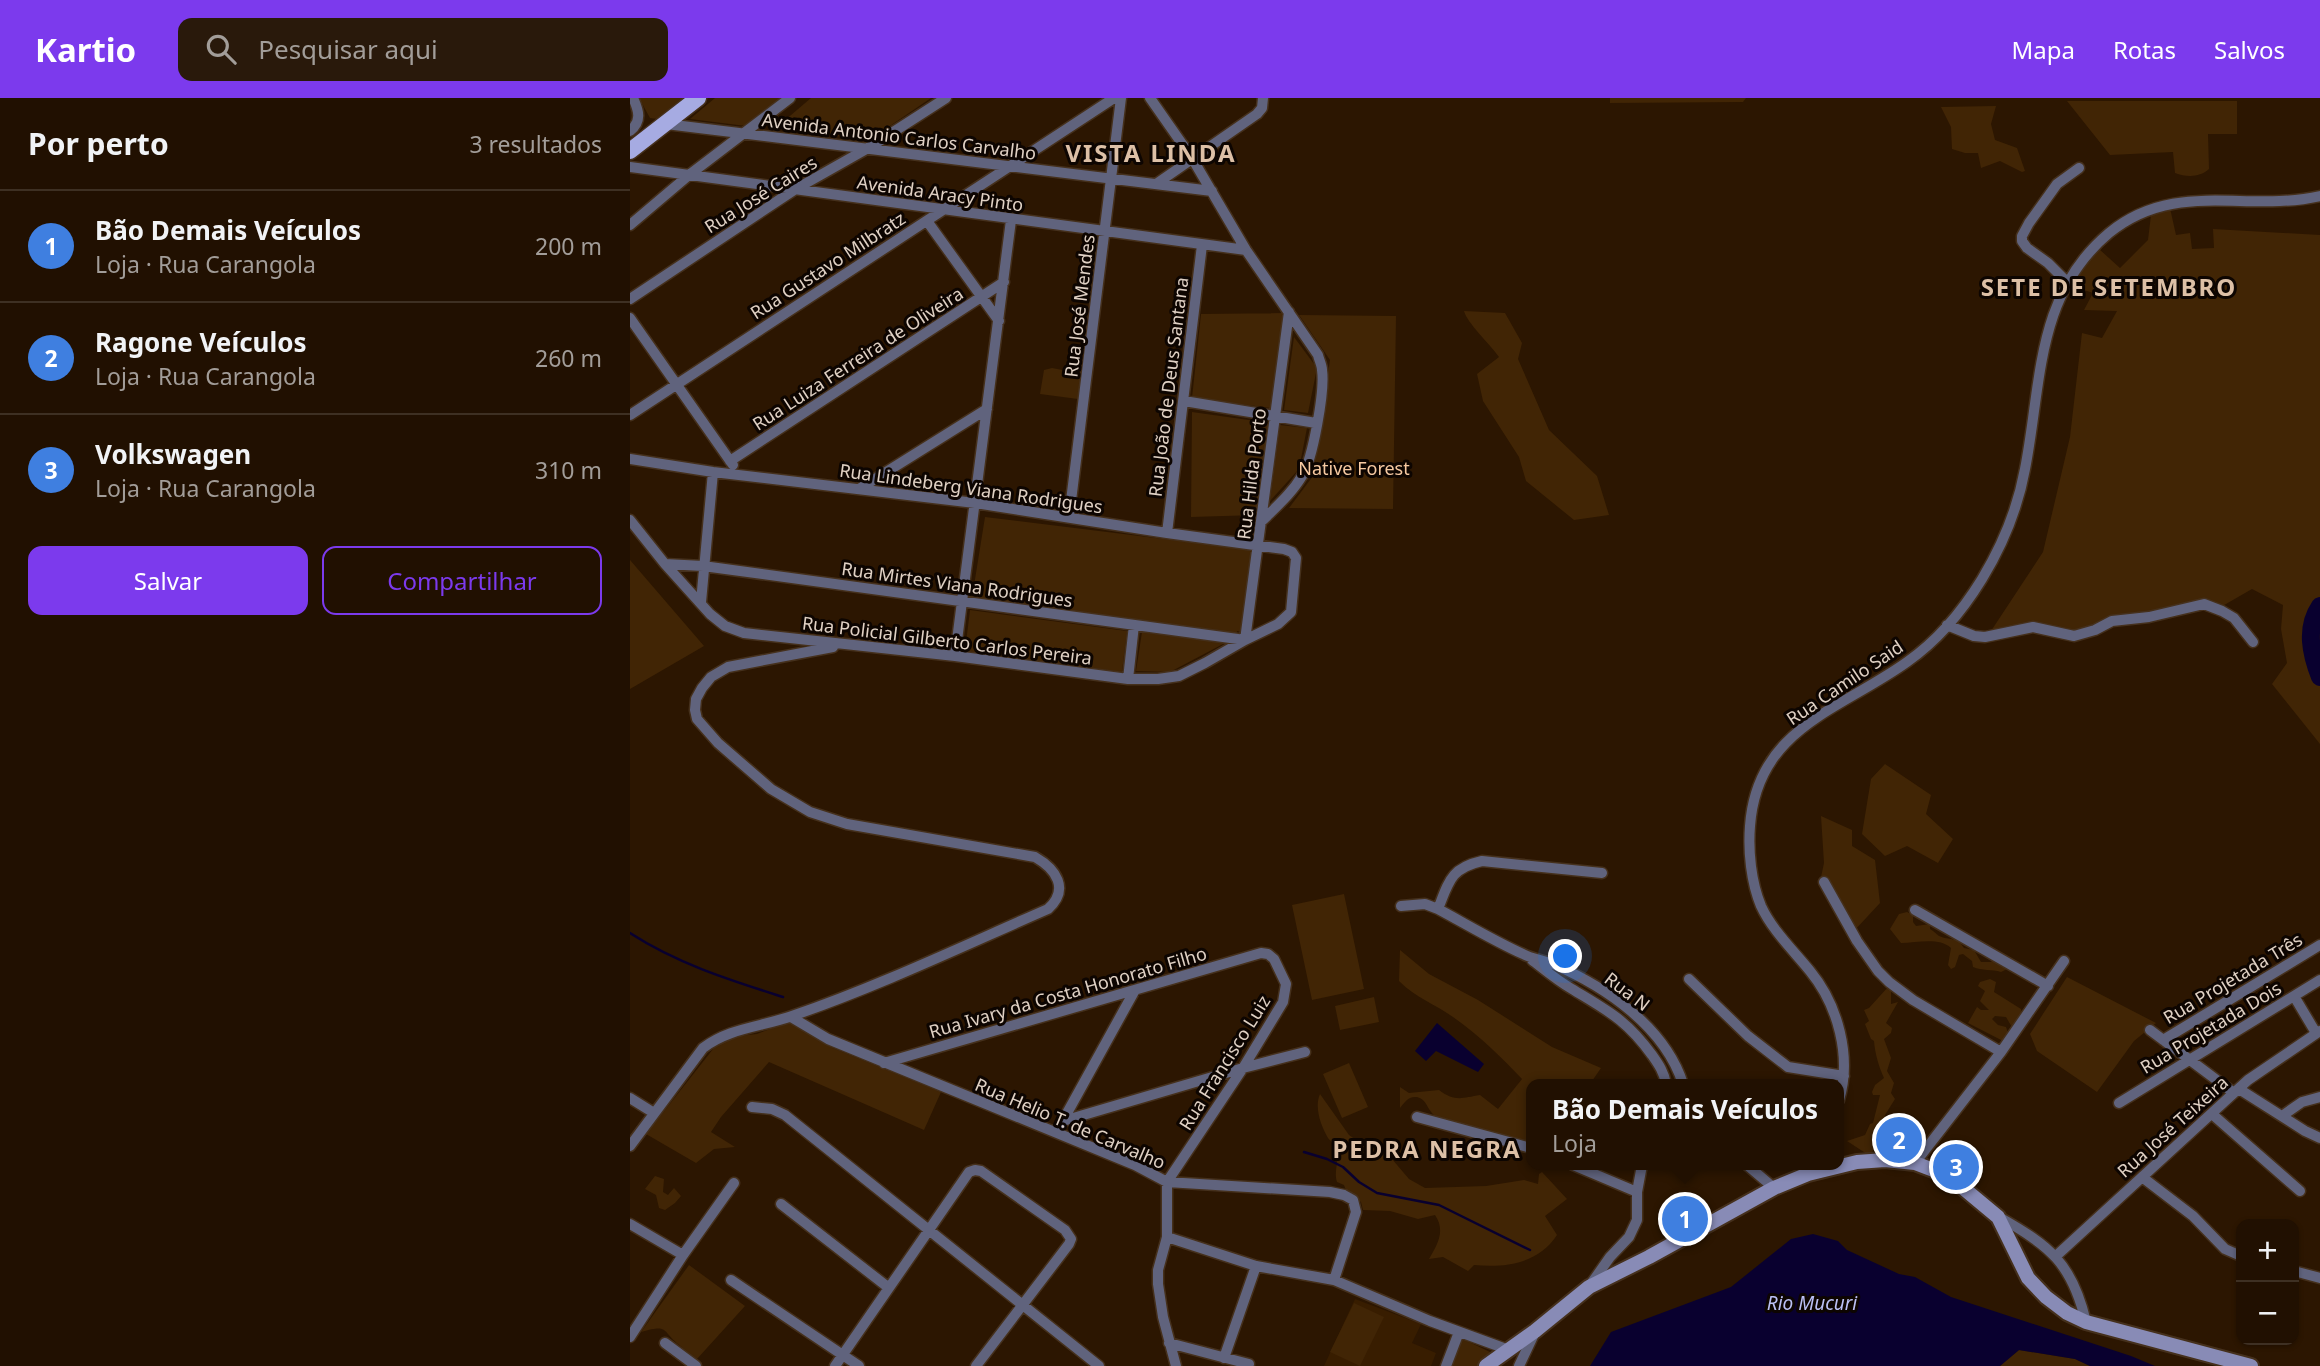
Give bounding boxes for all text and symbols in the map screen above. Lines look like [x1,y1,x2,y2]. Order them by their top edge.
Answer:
search box [178,18,668,81]
text: Kartio [35,27,136,72]
icon: search [202,30,240,68]
text: Pesquisar aqui [258,31,438,67]
text: Mapa [2011,33,2075,66]
text: Rotas [2113,33,2176,66]
text: Salvos [2214,33,2285,66]
street label: Avenida Antonio Carlos Carvalho [761,107,1038,165]
text: Por perto [28,123,169,164]
text: 3 resultados [469,128,602,160]
district label: VISTA LINDA [1065,136,1237,169]
street label: Rua José Caires [700,150,821,238]
street label: Avenida Aracy Pinto [855,169,1025,217]
street label: Rua Gustavo Milbratz [745,206,910,324]
text: Bão Demais Veículos [95,212,361,248]
text: 1 [44,230,58,262]
text: 200 m [535,230,602,262]
street label: Rua José Mendes [1058,233,1100,379]
text: Loja · Rua Carangola [95,248,316,280]
district label: SETE DE SETEMBRO [1981,270,2237,303]
street label: Rua João de Deus Santana [1143,276,1193,498]
street label: Rua Luiza Ferreira de Oliveira [748,281,967,435]
text: Ragone Veículos [95,324,307,360]
text: 2 [44,342,58,374]
text: 260 m [535,342,602,374]
text: Loja · Rua Carangola [95,360,316,392]
street label: Rua Hilda Porto [1231,407,1271,541]
text: Volkswagen [95,436,251,472]
text: 3 [44,454,58,486]
text: 310 m [535,454,602,486]
park label: Native Forest [1298,456,1410,480]
street label: Rua Lindeberg Viana Rodrigues [838,458,1104,518]
text: Loja · Rua Carangola [95,472,316,504]
button: Salvar [28,546,308,615]
button: Compartilhar [322,546,602,615]
street label: Rua Mirtes Viana Rodrigues [840,556,1074,612]
street label: Rua Policial Gilberto Carlos Pereira [801,610,1093,670]
street label: Rua Camilo Said [1781,634,1908,730]
street label: Rua Projetada Três [2159,927,2306,1029]
your location [1548,939,1582,973]
street label: Rua Ivary da Costa Honorato Filho [926,941,1209,1043]
street label: Rua N [1600,966,1655,1016]
street label: Rua Projetada Dois [2136,976,2285,1079]
street label: Rua Francisco Luiz [1173,991,1275,1134]
street label: Rua José Teixeira [2112,1070,2233,1182]
street label: Rua Helio T. de Carvalho [972,1072,1169,1174]
popup [1526,1079,1844,1170]
text: Bão Demais Veículos [1552,1091,1818,1127]
pin: 2 [1876,1114,1922,1166]
text: Loja [1552,1127,1597,1159]
district label: PEDRA NEGRA [1332,1132,1522,1165]
pin: 3 [1933,1141,1979,1193]
pin: 1 [1662,1193,1708,1245]
map controls [2236,1219,2299,1345]
button: + [2236,1219,2299,1282]
button: − [2236,1282,2299,1345]
water label: Rio Mucuri [1767,1290,1858,1316]

